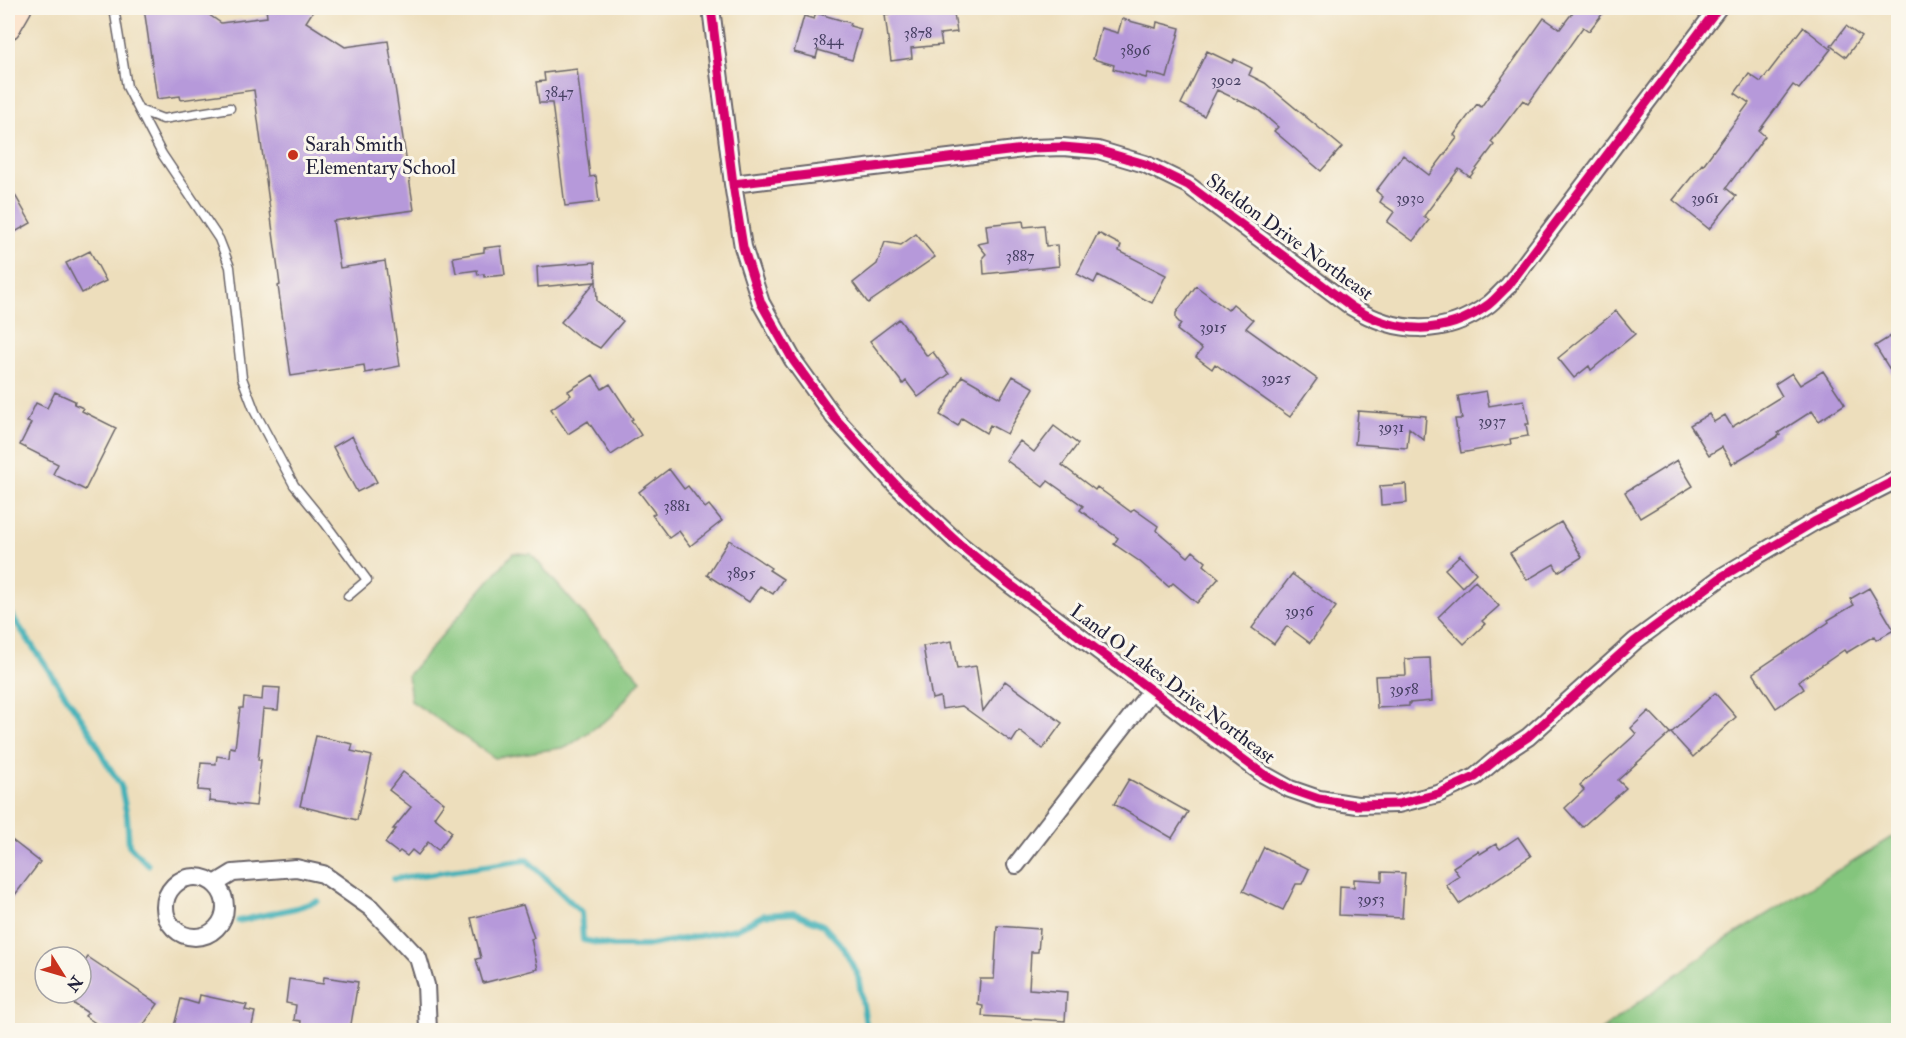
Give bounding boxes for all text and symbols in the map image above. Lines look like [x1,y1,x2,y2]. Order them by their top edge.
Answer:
house number: 3878 [904,23,933,43]
house number: 3844 [813,30,845,50]
house number: 3896 [1120,40,1151,60]
house number: 3902 [1211,70,1241,90]
house number: 3847 [544,82,574,102]
place label: Sarah Smith Elementary School [305,132,456,180]
marker: Sarah Smith Elementary School [286,148,300,162]
street label: Sheldon Drive Northeast [1202,168,1379,306]
house number: 3930 [1396,188,1424,208]
house number: 3961 [1691,188,1719,208]
house number: 3887 [1006,246,1035,266]
house number: 3915 [1200,317,1226,337]
house number: 3925 [1261,368,1291,388]
house number: 3937 [1478,411,1507,431]
house number: 3931 [1378,417,1404,437]
house number: 3881 [664,496,690,516]
house number: 3895 [727,563,755,583]
street label: Land O Lakes Drive Northeast [1066,599,1281,770]
house number: 3936 [1285,601,1314,621]
house number: 3958 [1390,679,1419,699]
house number: 3953 [1357,889,1385,909]
north arrow [33,945,93,1005]
text: N [61,971,87,996]

